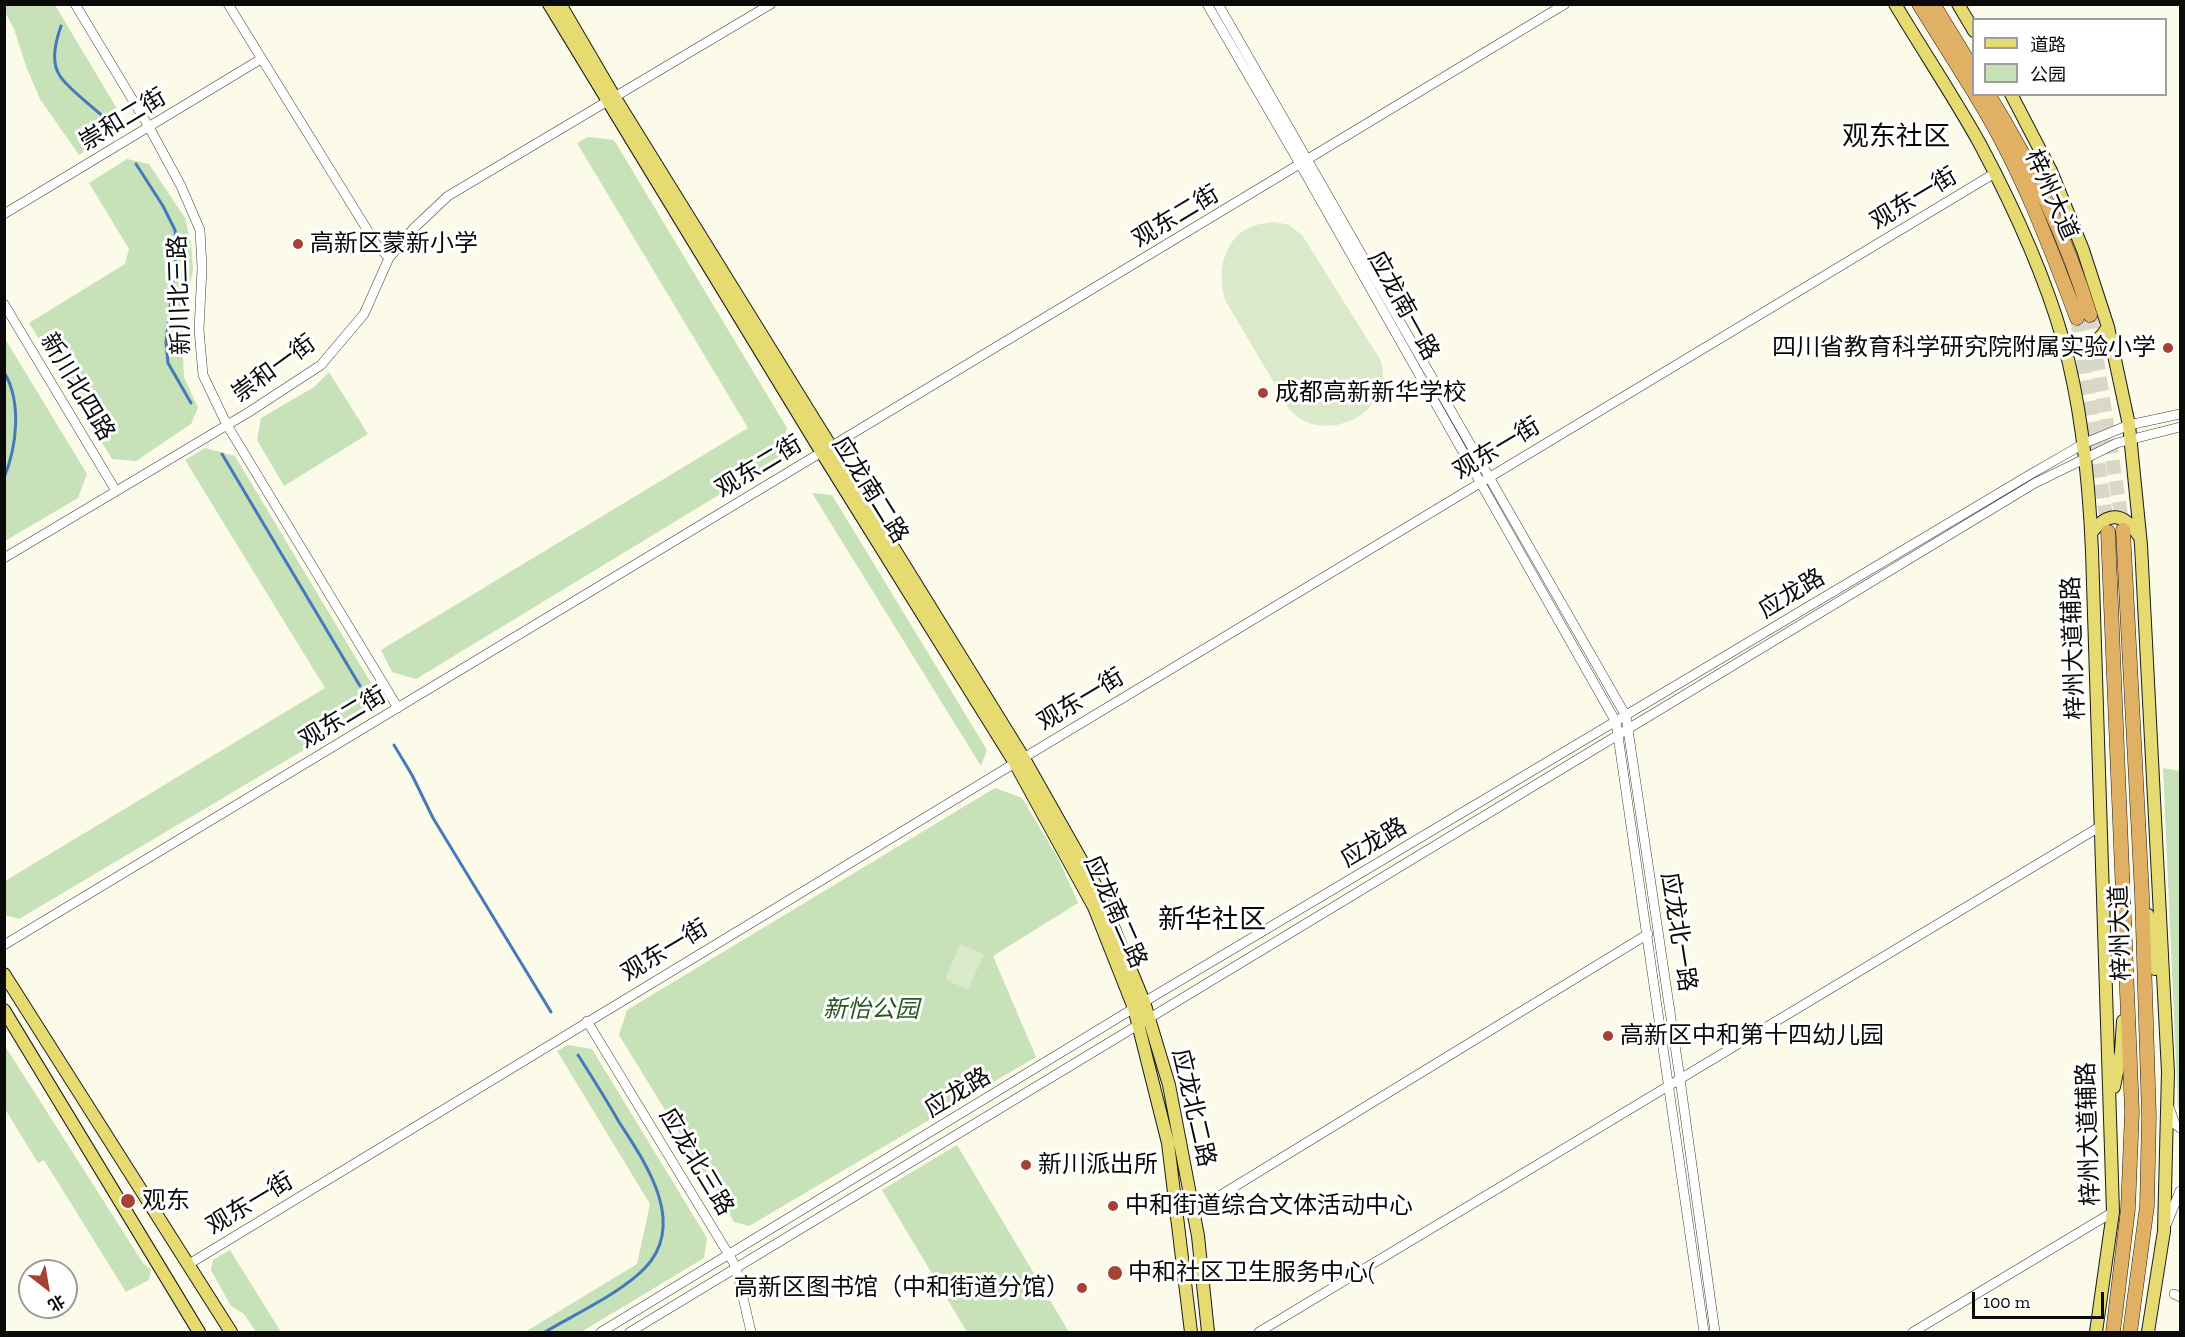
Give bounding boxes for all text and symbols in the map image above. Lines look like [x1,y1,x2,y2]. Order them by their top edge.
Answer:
legend [1972,18,2167,96]
text: 道路 [2030,34,2066,56]
text: 公园 [2030,64,2066,86]
street label: 崇和二街 [74,83,172,157]
district label: 观东社区 [1842,121,1950,153]
street label: 梓州大道 [2018,145,2084,245]
street label: 观东一街 [1865,162,1963,236]
street label: 观东二街 [1127,180,1225,254]
place label: 高新区蒙新小学 [310,230,478,258]
street label: 新川北三路 [164,235,196,355]
marker: 高新区蒙新小学 [291,237,305,251]
street label: 应龙南一路 [1361,247,1445,365]
street label: 新川北四路 [34,328,120,446]
street label: 崇和一街 [227,329,321,409]
place label: 四川省教育科学研究院附属实验小学 [1772,334,2156,362]
marker: 四川省教育科学研究院附属实验小学 [2161,341,2175,355]
place label: 成都高新新华学校 [1275,379,1467,407]
marker: 成都高新新华学校 [1256,386,1270,400]
street label: 观东一街 [1448,412,1546,486]
street label: 观东二街 [710,430,808,504]
street label: 应龙南二路 [826,431,914,549]
street label: 应龙路 [1754,563,1830,625]
street label: 梓州大道辅路 [2057,576,2091,720]
street label: 观东一街 [1032,663,1130,737]
street label: 观东二街 [294,681,392,755]
street label: 应龙路 [1336,812,1412,874]
street label: 应龙南二路 [1077,851,1153,973]
street label: 应龙北一路 [1654,870,1702,994]
street label: 梓州大道 [2105,885,2137,981]
district label: 新华社区 [1158,904,1266,936]
street label: 观东一街 [616,914,714,988]
park label: 新怡公园 [823,996,919,1024]
place label: 高新区中和第十四幼儿园 [1620,1022,1884,1050]
marker: 高新区中和第十四幼儿园 [1601,1029,1615,1043]
street label: 应龙北二路 [1165,1046,1221,1170]
street label: 应龙路 [920,1062,996,1124]
street label: 梓州大道辅路 [2072,1062,2106,1206]
street label: 应龙北三路 [653,1103,739,1221]
place label: 新川派出所 [1038,1151,1158,1179]
marker: 新川派出所 [1019,1158,1033,1172]
street label: 观东一街 [201,1167,299,1241]
place label: 观东 [142,1187,190,1215]
marker: 观东 [119,1192,137,1210]
place label: 中和街道综合文体活动中心 [1125,1192,1413,1220]
marker: 中和街道综合文体活动中心 [1106,1199,1120,1213]
north arrow [18,1259,78,1319]
place label: 中和社区卫生服务中心( [1128,1259,1375,1287]
marker: 中和社区卫生服务中心( [1106,1264,1124,1282]
place label: 高新区图书馆（中和街道分馆） [734,1274,1070,1302]
scale bar [1975,1280,2107,1318]
marker: 高新区图书馆（中和街道分馆） [1075,1281,1089,1295]
text: 北 [45,1291,68,1315]
text: 100 m [1983,1291,2030,1313]

